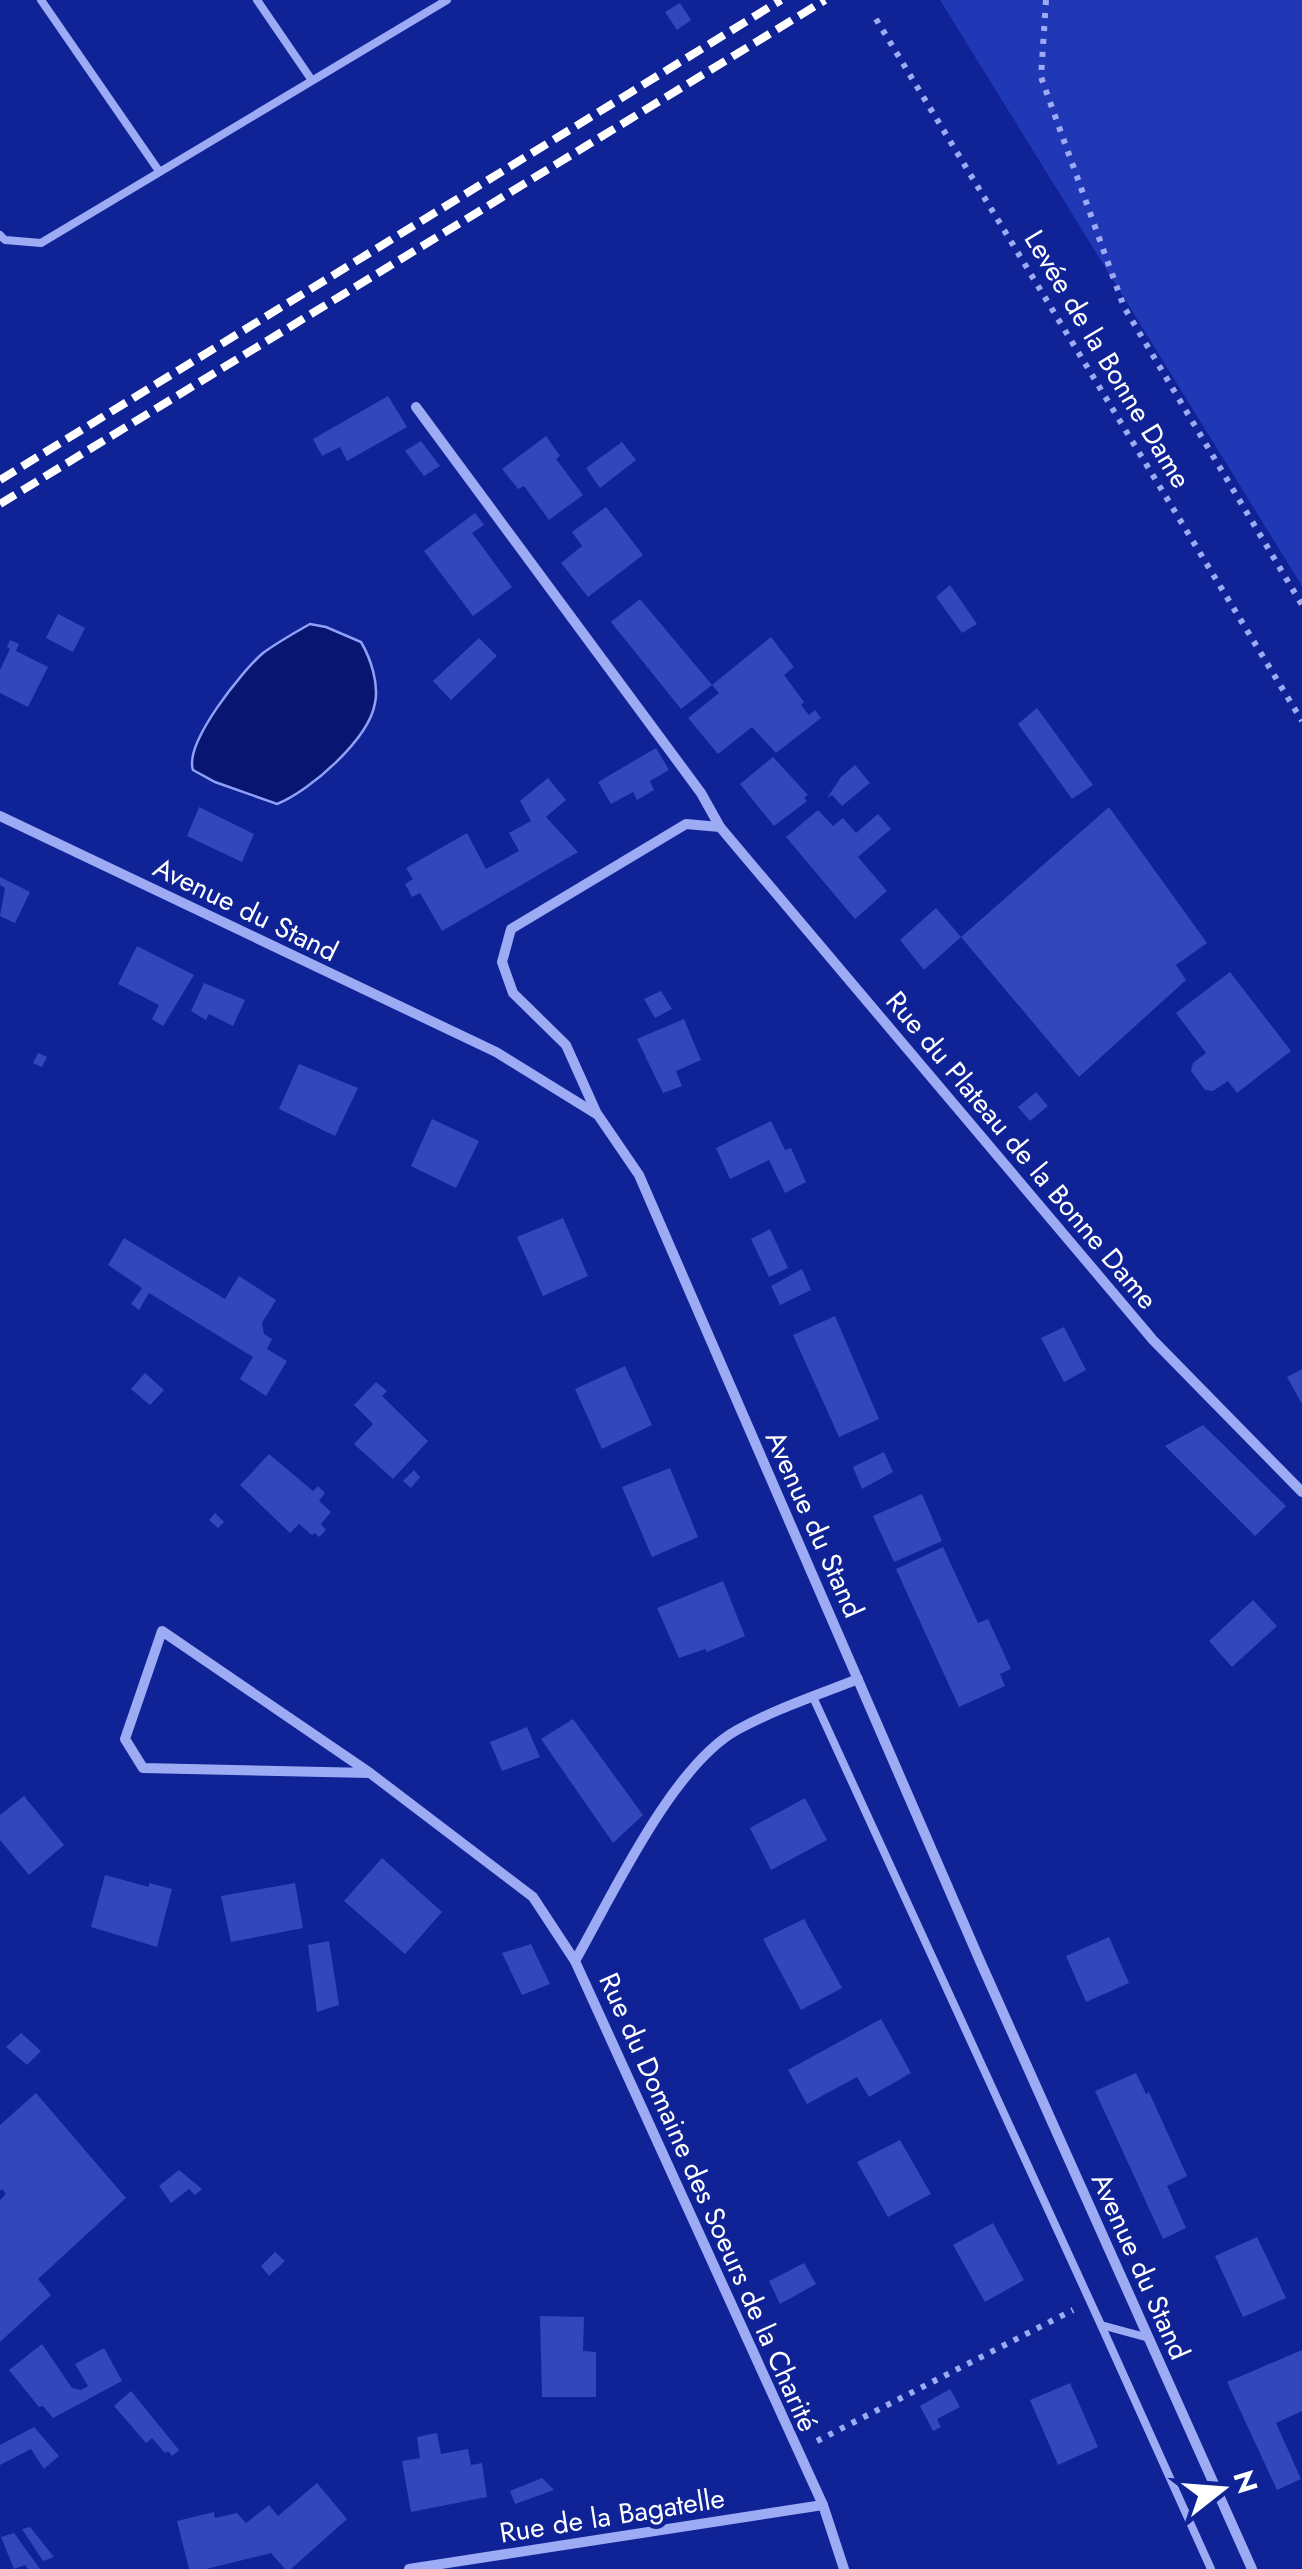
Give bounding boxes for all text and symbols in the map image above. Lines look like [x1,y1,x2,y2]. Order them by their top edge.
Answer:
street label: Levée de la Bonne Dame [1014,222,1201,496]
street label: Avenue du Stand [147,847,345,972]
street label: Rue du Plateau de la Bonne Dame [876,982,1167,1318]
street label: Avenue du Stand [755,1424,874,1624]
street label: Rue du Domaine des Soeurs de la Charité [588,1966,829,2438]
street label: Avenue du Stand [1081,2166,1200,2366]
north arrow [1172,2439,1272,2539]
text: N [1223,2465,1268,2498]
street label: Rue de la Bagatelle [497,2477,728,2554]

